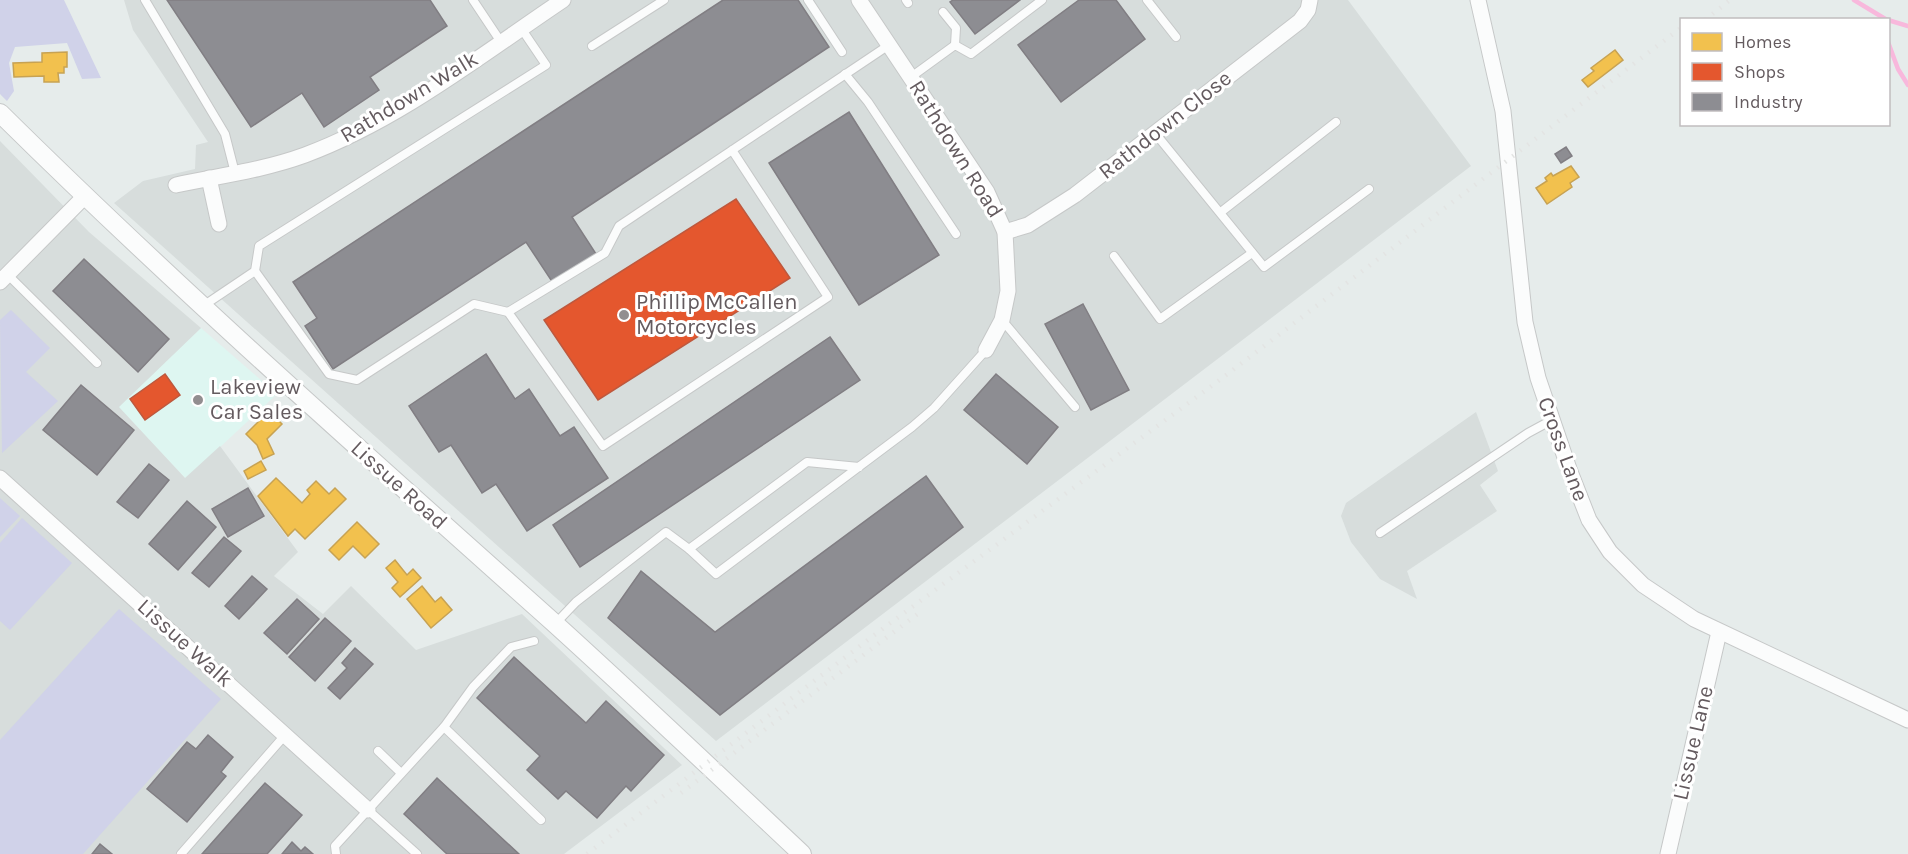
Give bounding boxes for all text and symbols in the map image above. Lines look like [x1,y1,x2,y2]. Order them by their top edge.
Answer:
legend [1680,18,1890,126]
text: Homes [1734,31,1791,53]
street label: Rathdown Walk [335,46,483,148]
text: Shops [1734,61,1786,83]
street label: Rathdown Close [1093,65,1237,185]
street label: Rathdown Road [903,75,1009,223]
text: Industry [1734,91,1803,113]
place label: Phillip McCallen Motorcycles [636,289,797,340]
marker: Phillip McCallen Motorcycles [617,308,631,322]
place label: Lakeview Car Sales [210,374,303,425]
marker: Lakeview Car Sales [191,393,205,407]
street label: Cross Lane [1532,393,1594,505]
street label: Lissue Road [346,435,452,535]
street label: Lissue Walk [132,593,238,693]
street label: Lissue Lane [1667,683,1719,803]

